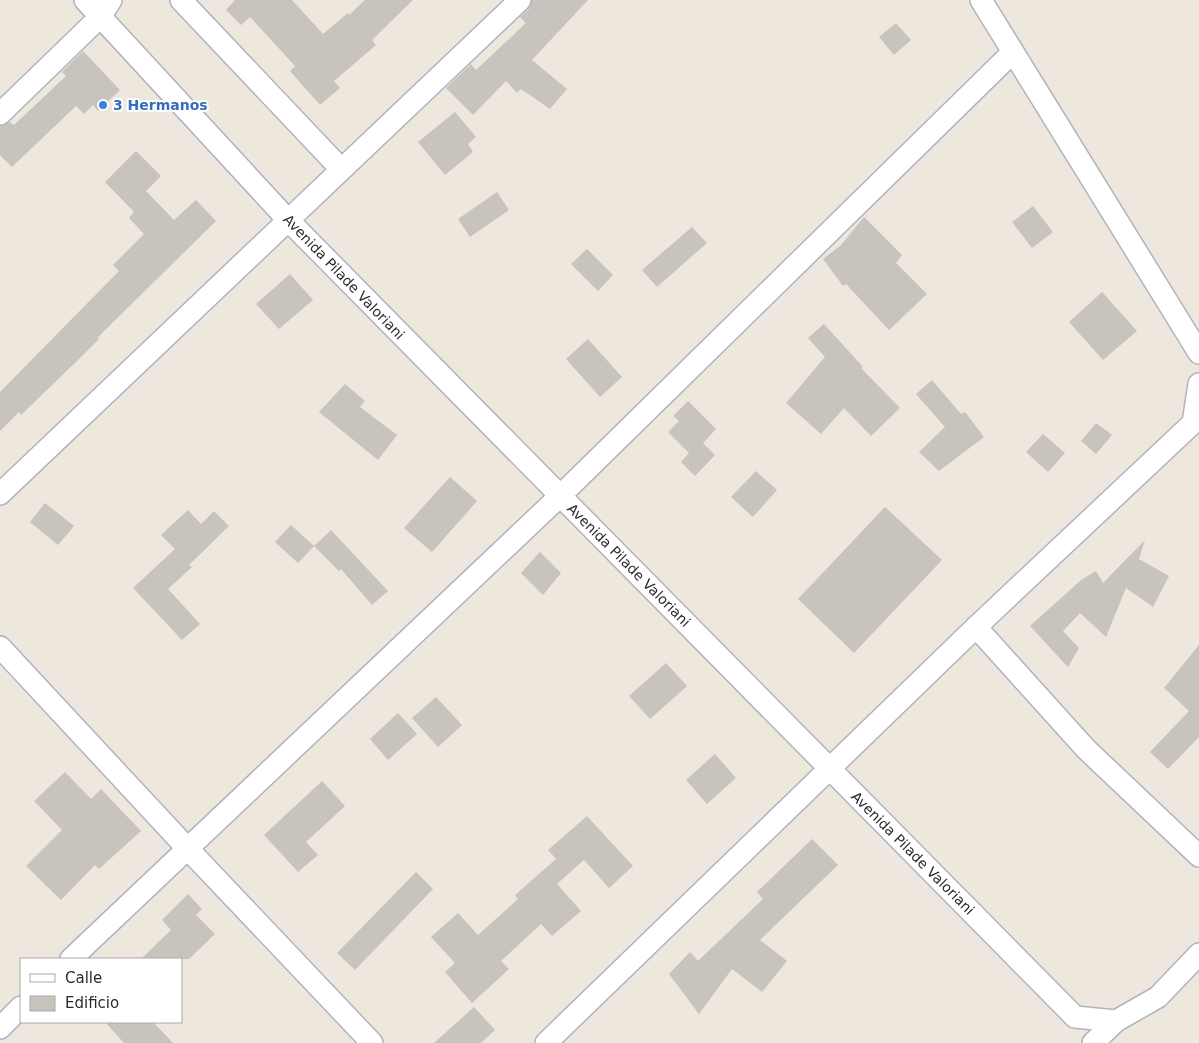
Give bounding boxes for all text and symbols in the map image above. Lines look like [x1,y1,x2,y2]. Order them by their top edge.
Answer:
place label: 3 Hermanos [113,97,208,113]
marker: 3 Hermanos [97,99,109,111]
street label: Avenida Pilade Valoriani [280,211,408,343]
street label: Avenida Pilade Valoriani [564,500,694,630]
street label: Avenida Pilade Valoriani [848,788,978,918]
legend [20,958,182,1023]
text: Calle [65,969,102,987]
text: Edificio [65,994,119,1012]

